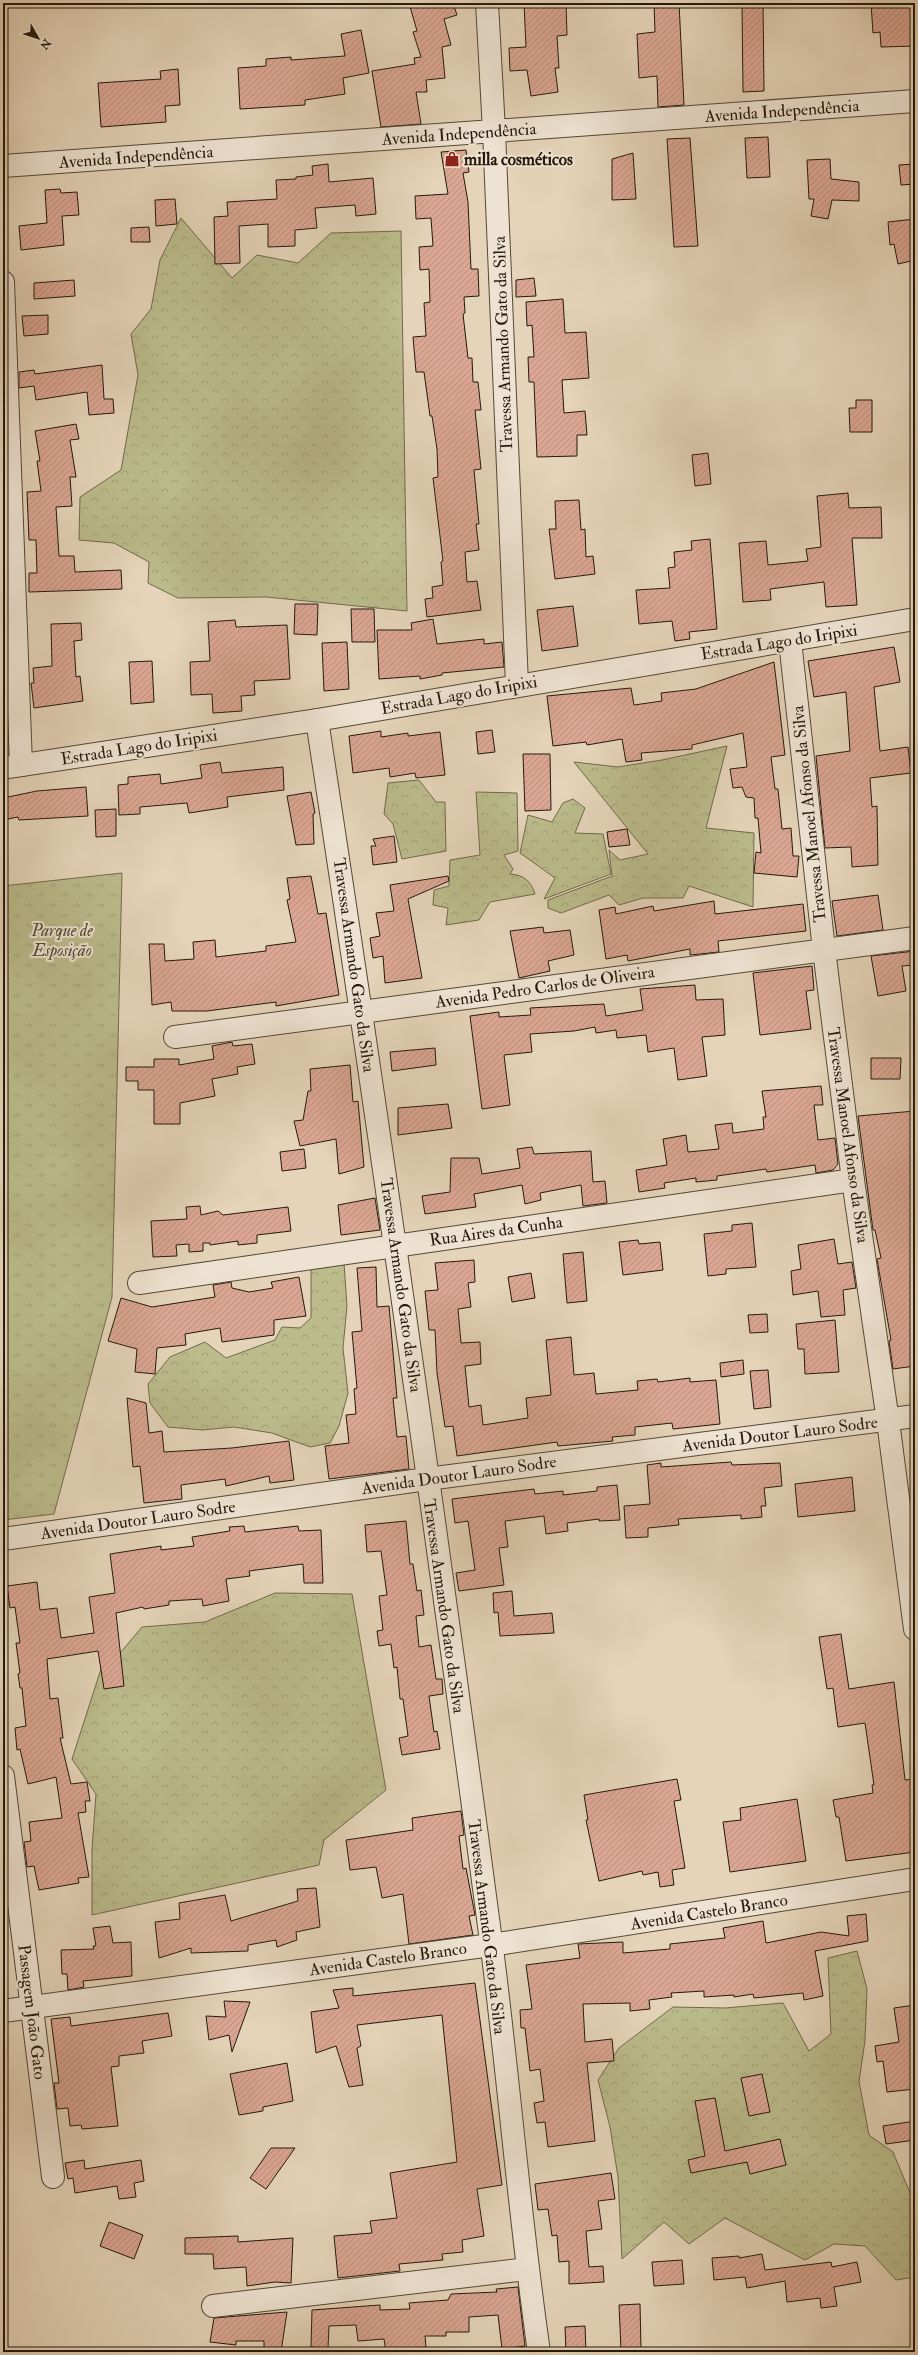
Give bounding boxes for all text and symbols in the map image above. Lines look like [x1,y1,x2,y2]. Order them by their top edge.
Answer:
north arrow [18,18,58,58]
text: N [37,35,54,53]
street label: Avenida Independência [703,95,861,128]
street label: Avenida Independência [380,118,538,151]
street label: Avenida Independência [57,141,215,174]
place label: milla cosméticos [464,149,573,170]
shop icon: milla cosméticos [443,150,461,168]
street label: Travessa Armando Gato da Silva [489,235,517,452]
street label: Estrada Lago do Iripixi [699,619,859,666]
street label: Estrada Lago do Iripixi [379,671,539,720]
street label: Travessa Manoel Afonso da Silva [787,704,831,923]
street label: Estrada Lago do Iripixi [59,724,219,771]
street label: Travessa Armando Gato da Silva [329,856,380,1075]
park label: Parque de Esposição [30,920,93,961]
street label: Avenida Pedro Carlos de Oliveira [433,961,657,1013]
street label: Travessa Manoel Afonso da Silva [822,1026,874,1245]
street label: Travessa Armando Gato da Silva [376,1176,427,1395]
street label: Rua Aires da Cunha [428,1211,565,1251]
street label: Avenida Doutor Lauro Sodre [680,1412,879,1457]
street label: Avenida Doutor Lauro Sodre [359,1451,558,1499]
street label: Avenida Doutor Lauro Sodre [38,1496,237,1544]
street label: Travessa Armando Gato da Silva [419,1497,470,1716]
street label: Travessa Armando Gato da Silva [463,1818,511,2037]
street label: Avenida Castelo Branco [628,1889,789,1935]
street label: Avenida Castelo Branco [307,1938,468,1981]
street label: Passagem João Gato [12,1943,51,2081]

